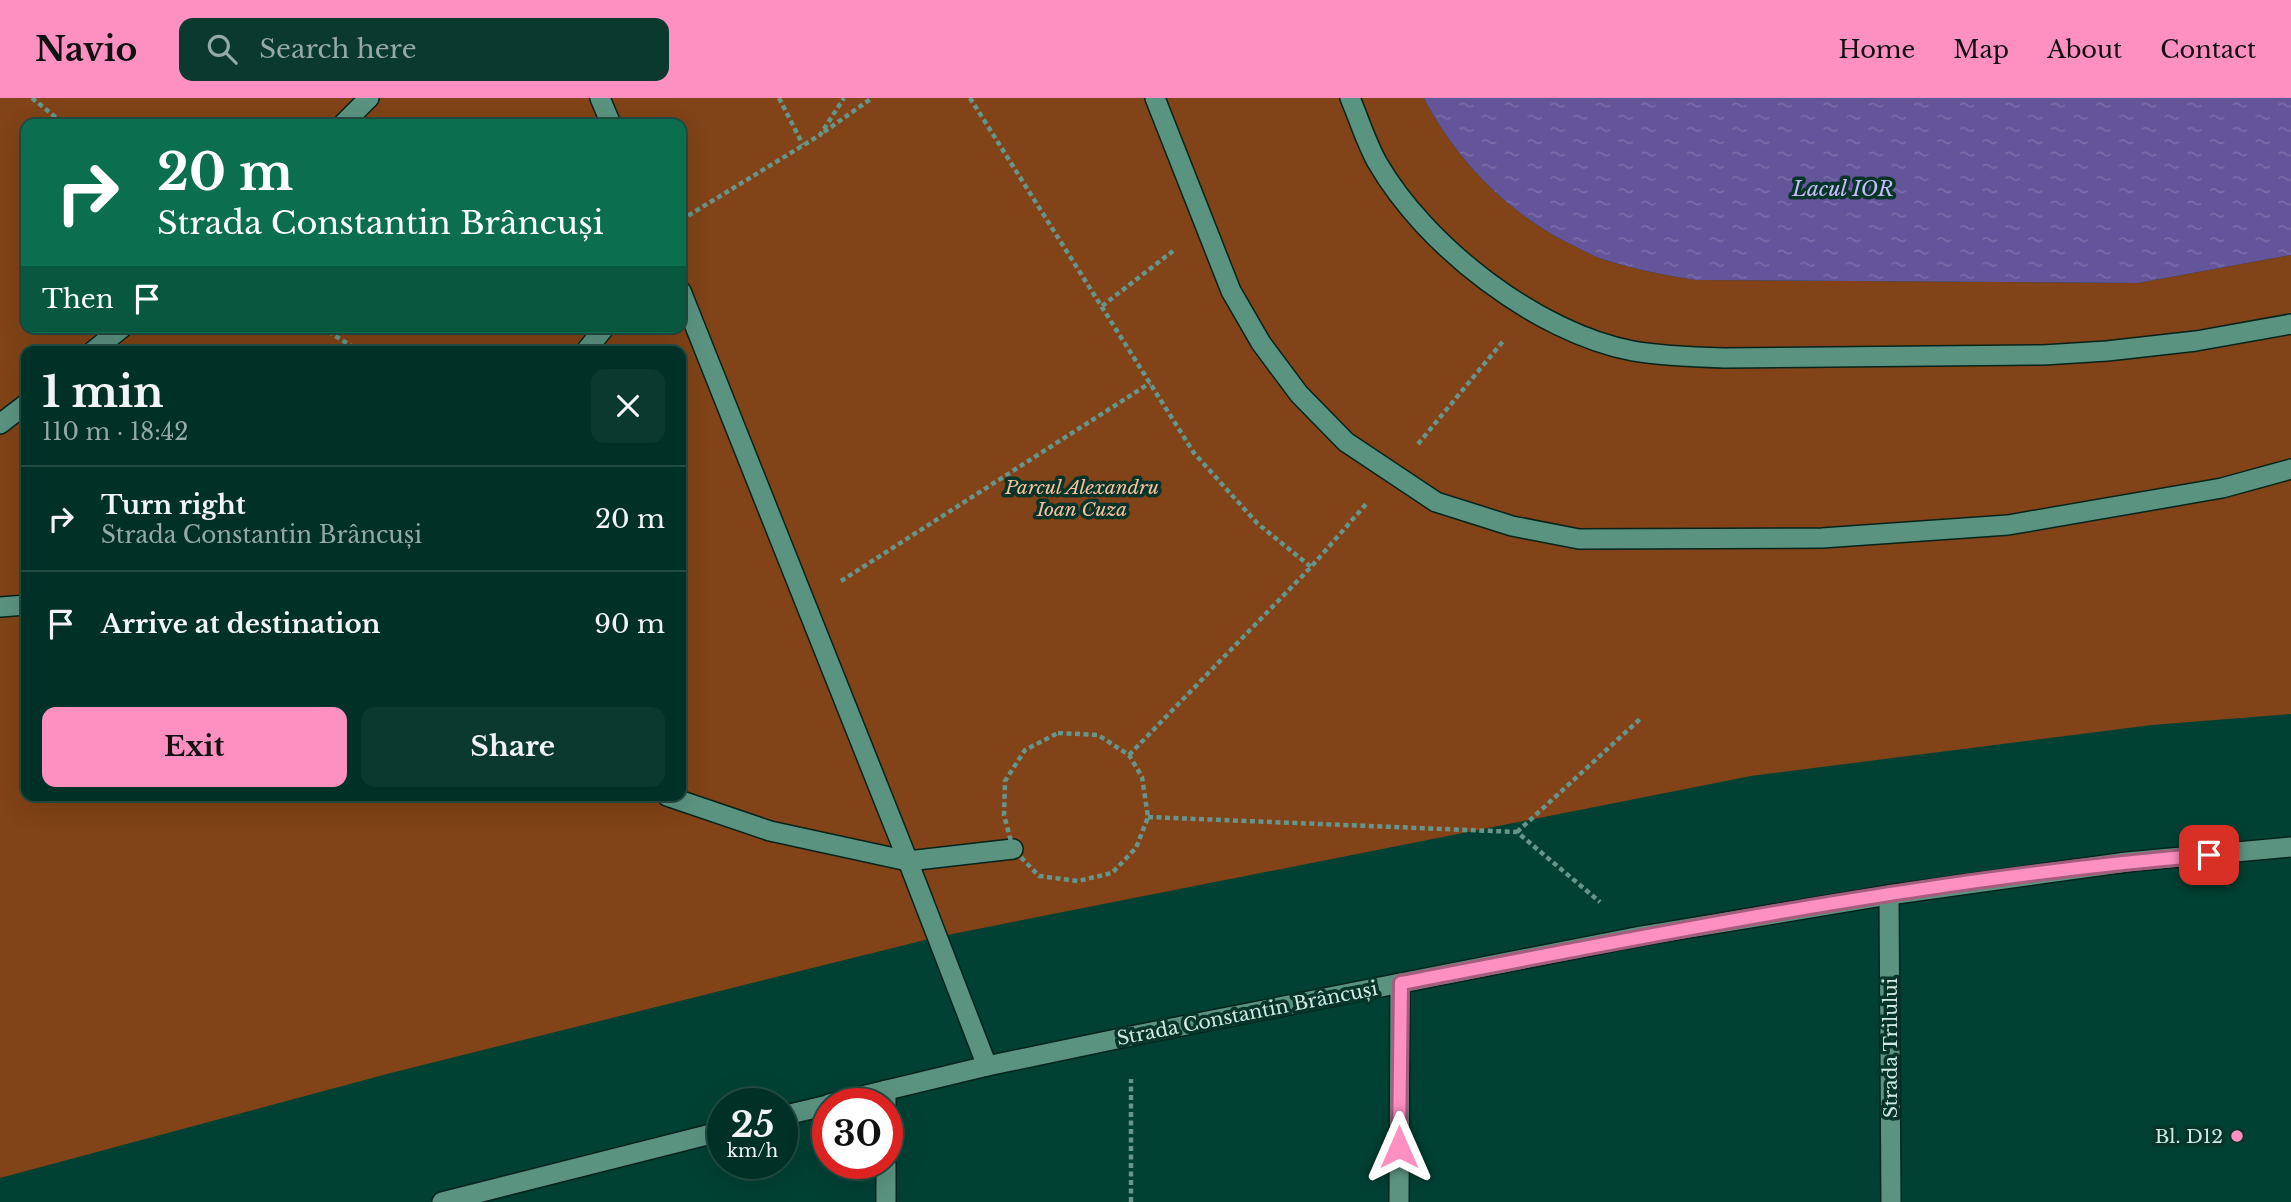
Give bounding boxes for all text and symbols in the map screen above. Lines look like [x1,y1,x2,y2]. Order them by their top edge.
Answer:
search box [179,18,669,81]
text: Navio [35,29,137,70]
icon: search [203,30,241,68]
text: Search here [259,33,417,65]
text: Home [1839,35,1915,64]
text: Map [1953,35,2009,64]
text: About [2047,35,2122,64]
text: Contact [2160,35,2256,64]
text: 20 m [157,142,293,203]
icon: right [42,147,133,238]
water label: Lacul IOR [1791,176,1894,202]
text: Strada Constantin Brâncuși [157,203,604,243]
icon: arrive [128,280,166,318]
text: Then [42,283,114,315]
text: 1 min [42,366,164,418]
button: close [591,369,665,443]
text: 110 m · 18:42 [42,418,188,446]
park label: Parcul Alexandru Ioan Cuza [1004,476,1159,521]
text: Turn right [101,489,246,521]
icon: right [42,500,80,538]
text: 20 m [595,503,665,535]
text: Strada Constantin Brâncuși [101,521,422,549]
icon: arrive [42,605,80,643]
text: Arrive at destination [101,608,381,640]
text: 90 m [594,608,665,640]
button: Exit [42,707,347,787]
button: Share [361,707,665,787]
pin [2179,825,2239,885]
icon: arrive [2190,836,2228,874]
street label: Strada Constantin Brâncuși [1115,977,1380,1050]
street label: Strada Trilului [1879,977,1902,1118]
speed limit sign: 30 [812,1088,903,1179]
text: 25 [731,1103,774,1146]
position arrow [1362,1110,1436,1184]
place label: Bl. D12 [2155,1125,2223,1148]
marker: Bl. D12 [2229,1128,2245,1144]
text: km/h [727,1140,778,1162]

